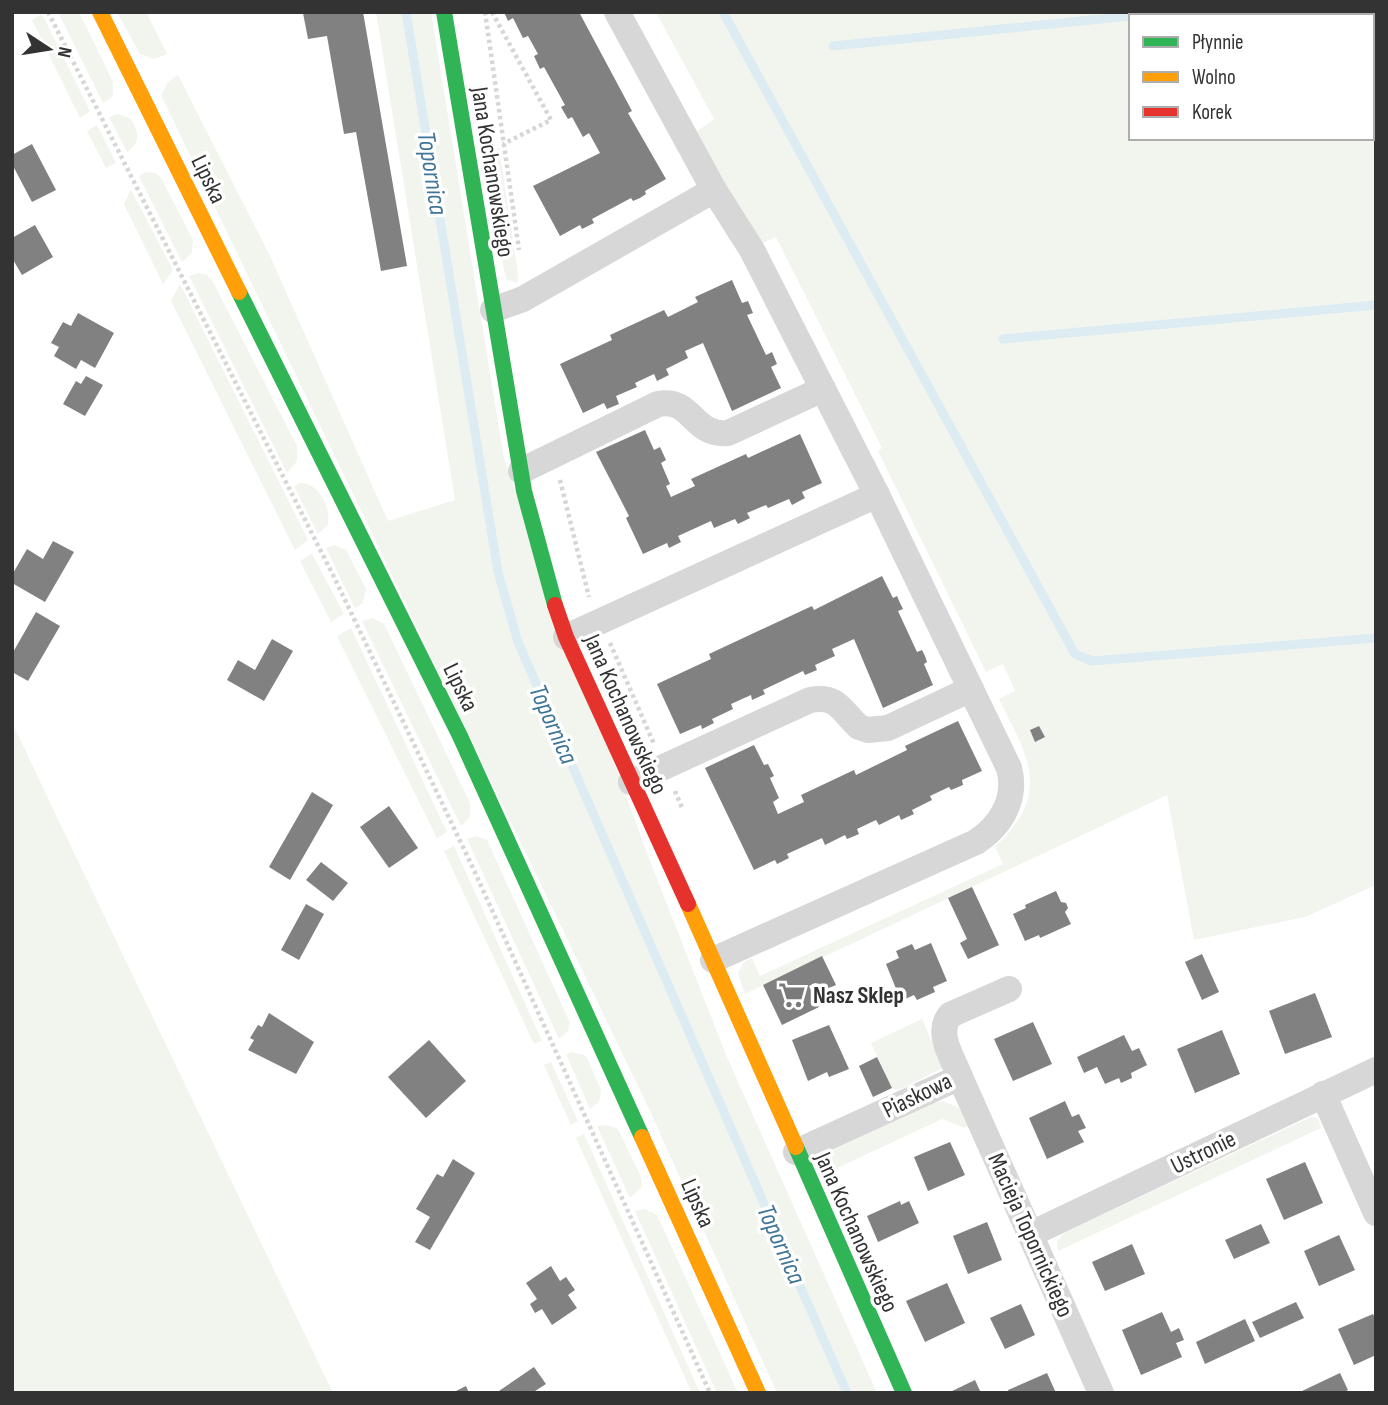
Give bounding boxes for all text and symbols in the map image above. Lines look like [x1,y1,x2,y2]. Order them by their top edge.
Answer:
north arrow [14,14,84,84]
legend [1129,14,1374,140]
text: Płynnie [1192,30,1244,55]
text: N [52,45,76,60]
text: Wolno [1192,65,1236,90]
street label: Jana Kochanowskiego [465,84,520,259]
text: Korek [1192,100,1232,125]
water label: Topornica [410,129,453,218]
street label: Lipska [184,150,233,208]
street label: Jana Kochanowskiego [577,629,674,799]
street label: Lipska [436,658,485,716]
water label: Topornica [521,680,584,770]
supermarket icon: Nasz Sklep [777,980,807,1010]
place label: Nasz Sklep [813,981,904,1010]
street label: Piaskowa [878,1066,957,1125]
street label: Ustronie [1166,1124,1240,1181]
street label: Jana Kochanowskiego [808,1147,905,1317]
street label: Macieja Topornickiego [981,1149,1080,1322]
street label: Lipska [674,1174,721,1232]
water label: Topornica [749,1200,812,1290]

